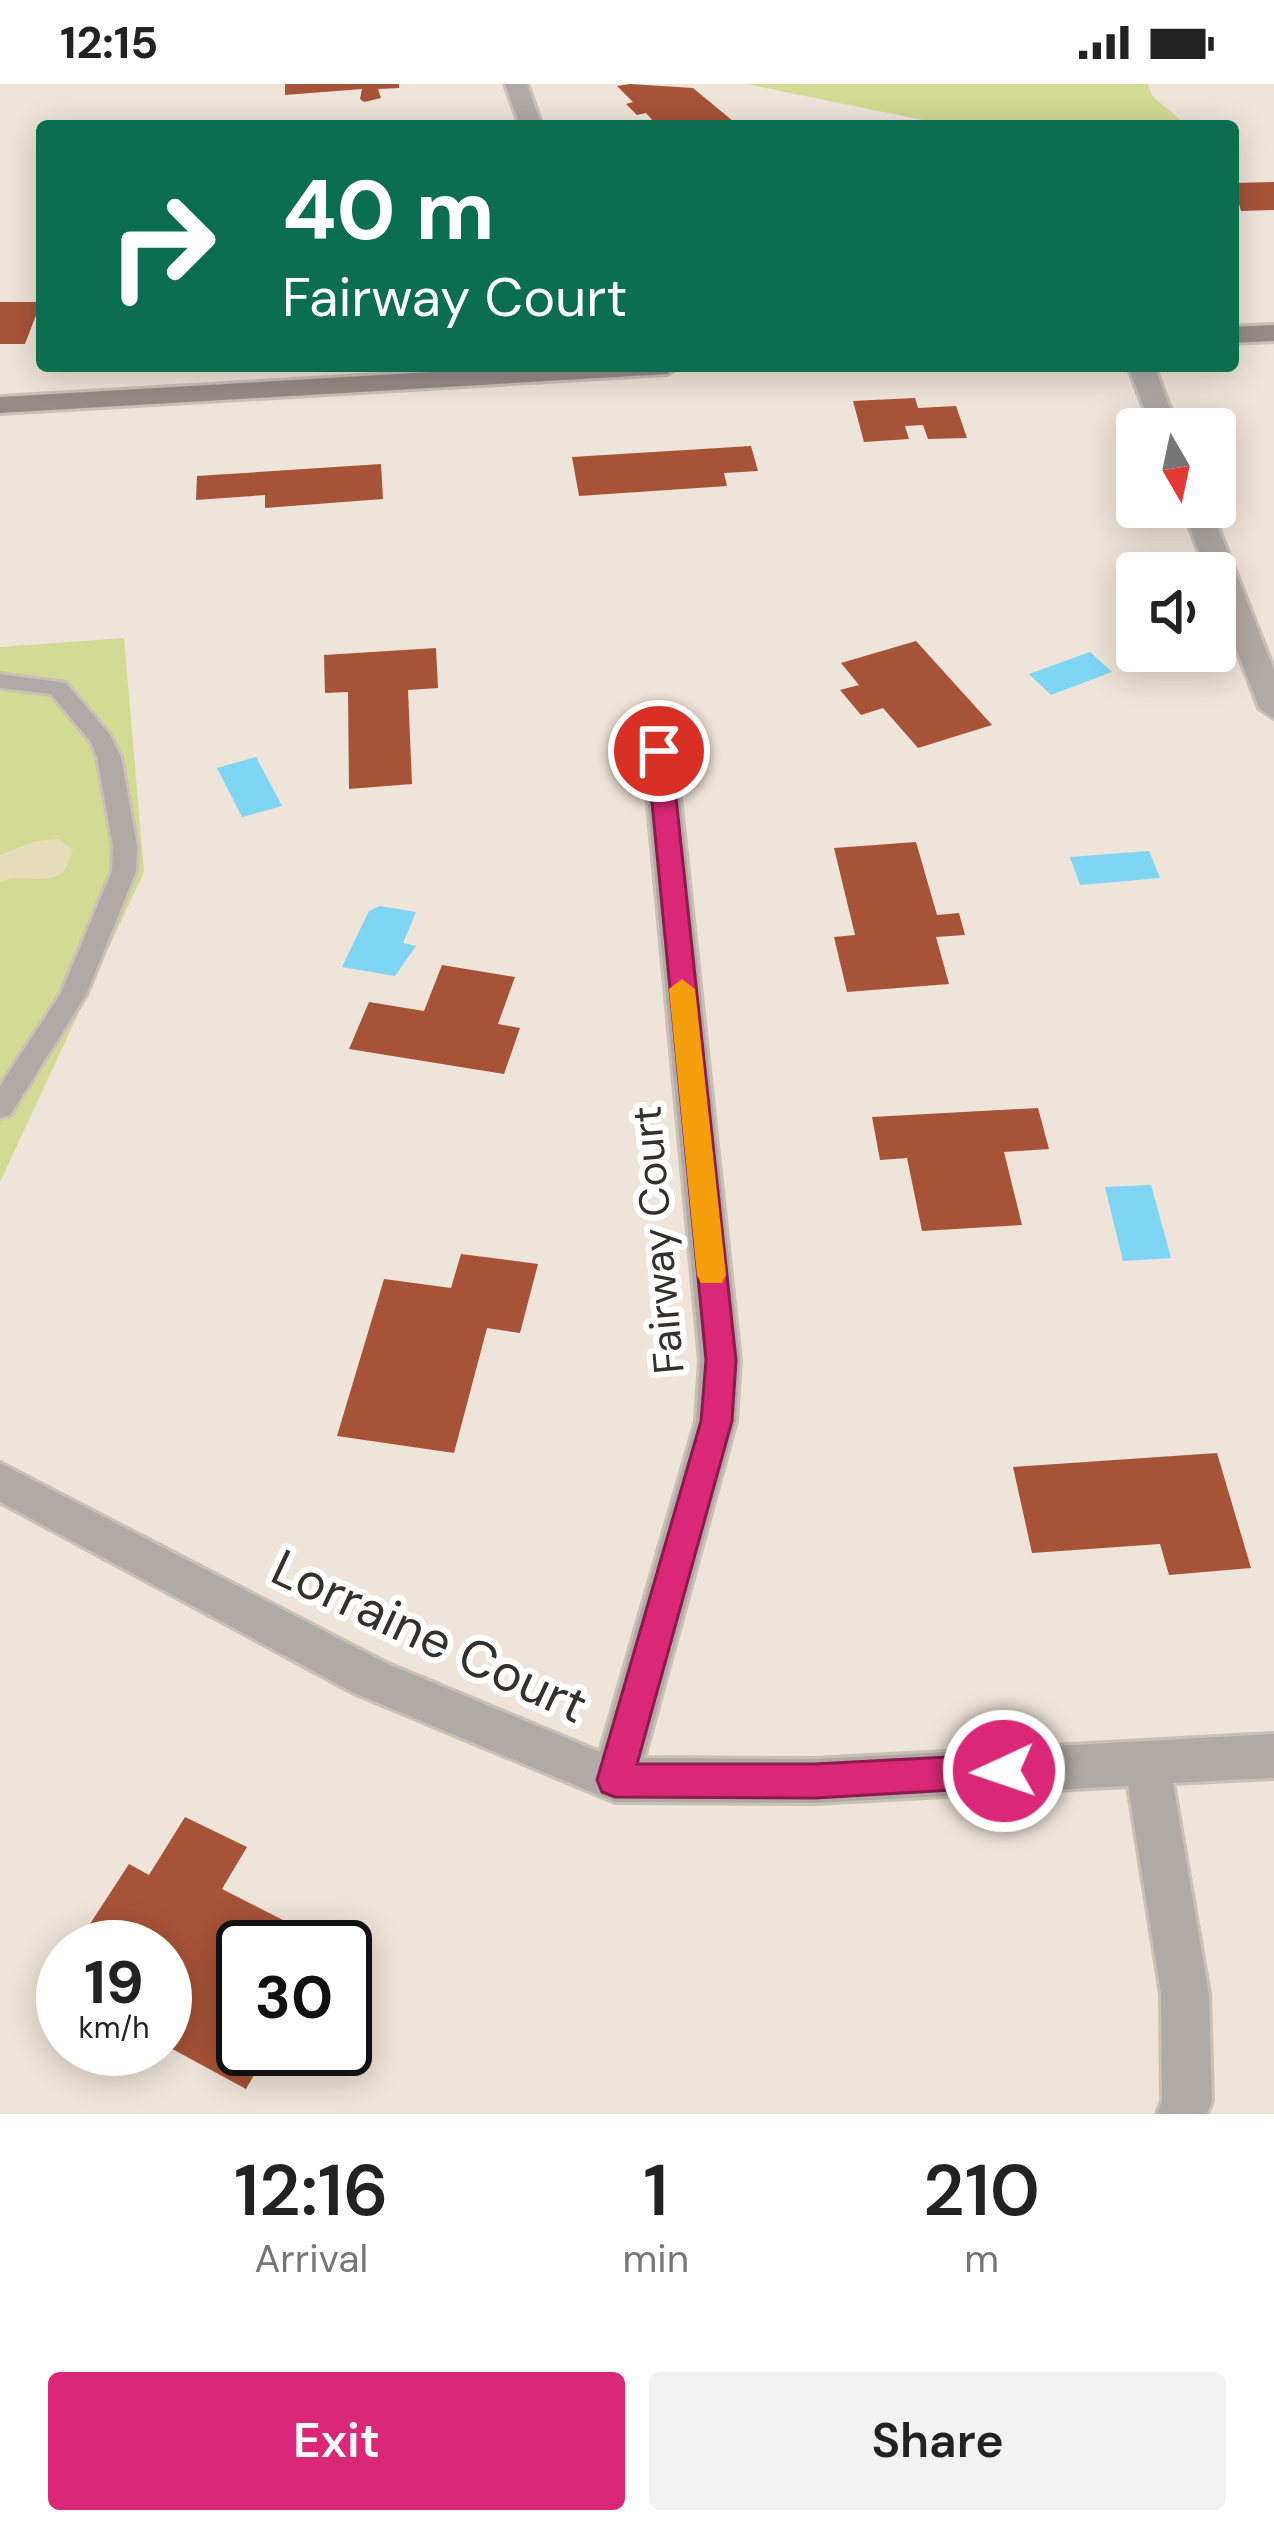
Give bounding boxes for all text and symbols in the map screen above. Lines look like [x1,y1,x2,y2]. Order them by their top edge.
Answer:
text: 12:15 [60,13,158,72]
text: 40 m [282,156,495,265]
icon: right [84,168,240,324]
text: Fairway Court [282,262,627,333]
north arrow [1116,408,1236,528]
map controls [1116,408,1236,672]
button: sound [1116,552,1236,672]
pin [608,700,710,802]
icon: arrive [626,718,692,784]
street label: Fairway Court [618,1104,697,1376]
street label: Lorraine Court [261,1534,598,1739]
position arrow [941,1708,1067,1834]
speed limit sign: 30 [216,1920,372,2076]
text: 19 [84,1943,144,2022]
text: km/h [79,2008,149,2047]
text: 12:16 [234,2144,389,2237]
text: 1 [643,2144,668,2237]
text: 210 [923,2144,1040,2237]
text: Arrival [254,2233,368,2284]
text: min [623,2233,689,2284]
text: m [964,2233,999,2284]
button: Exit [48,2372,625,2510]
button: Share [649,2372,1226,2510]

